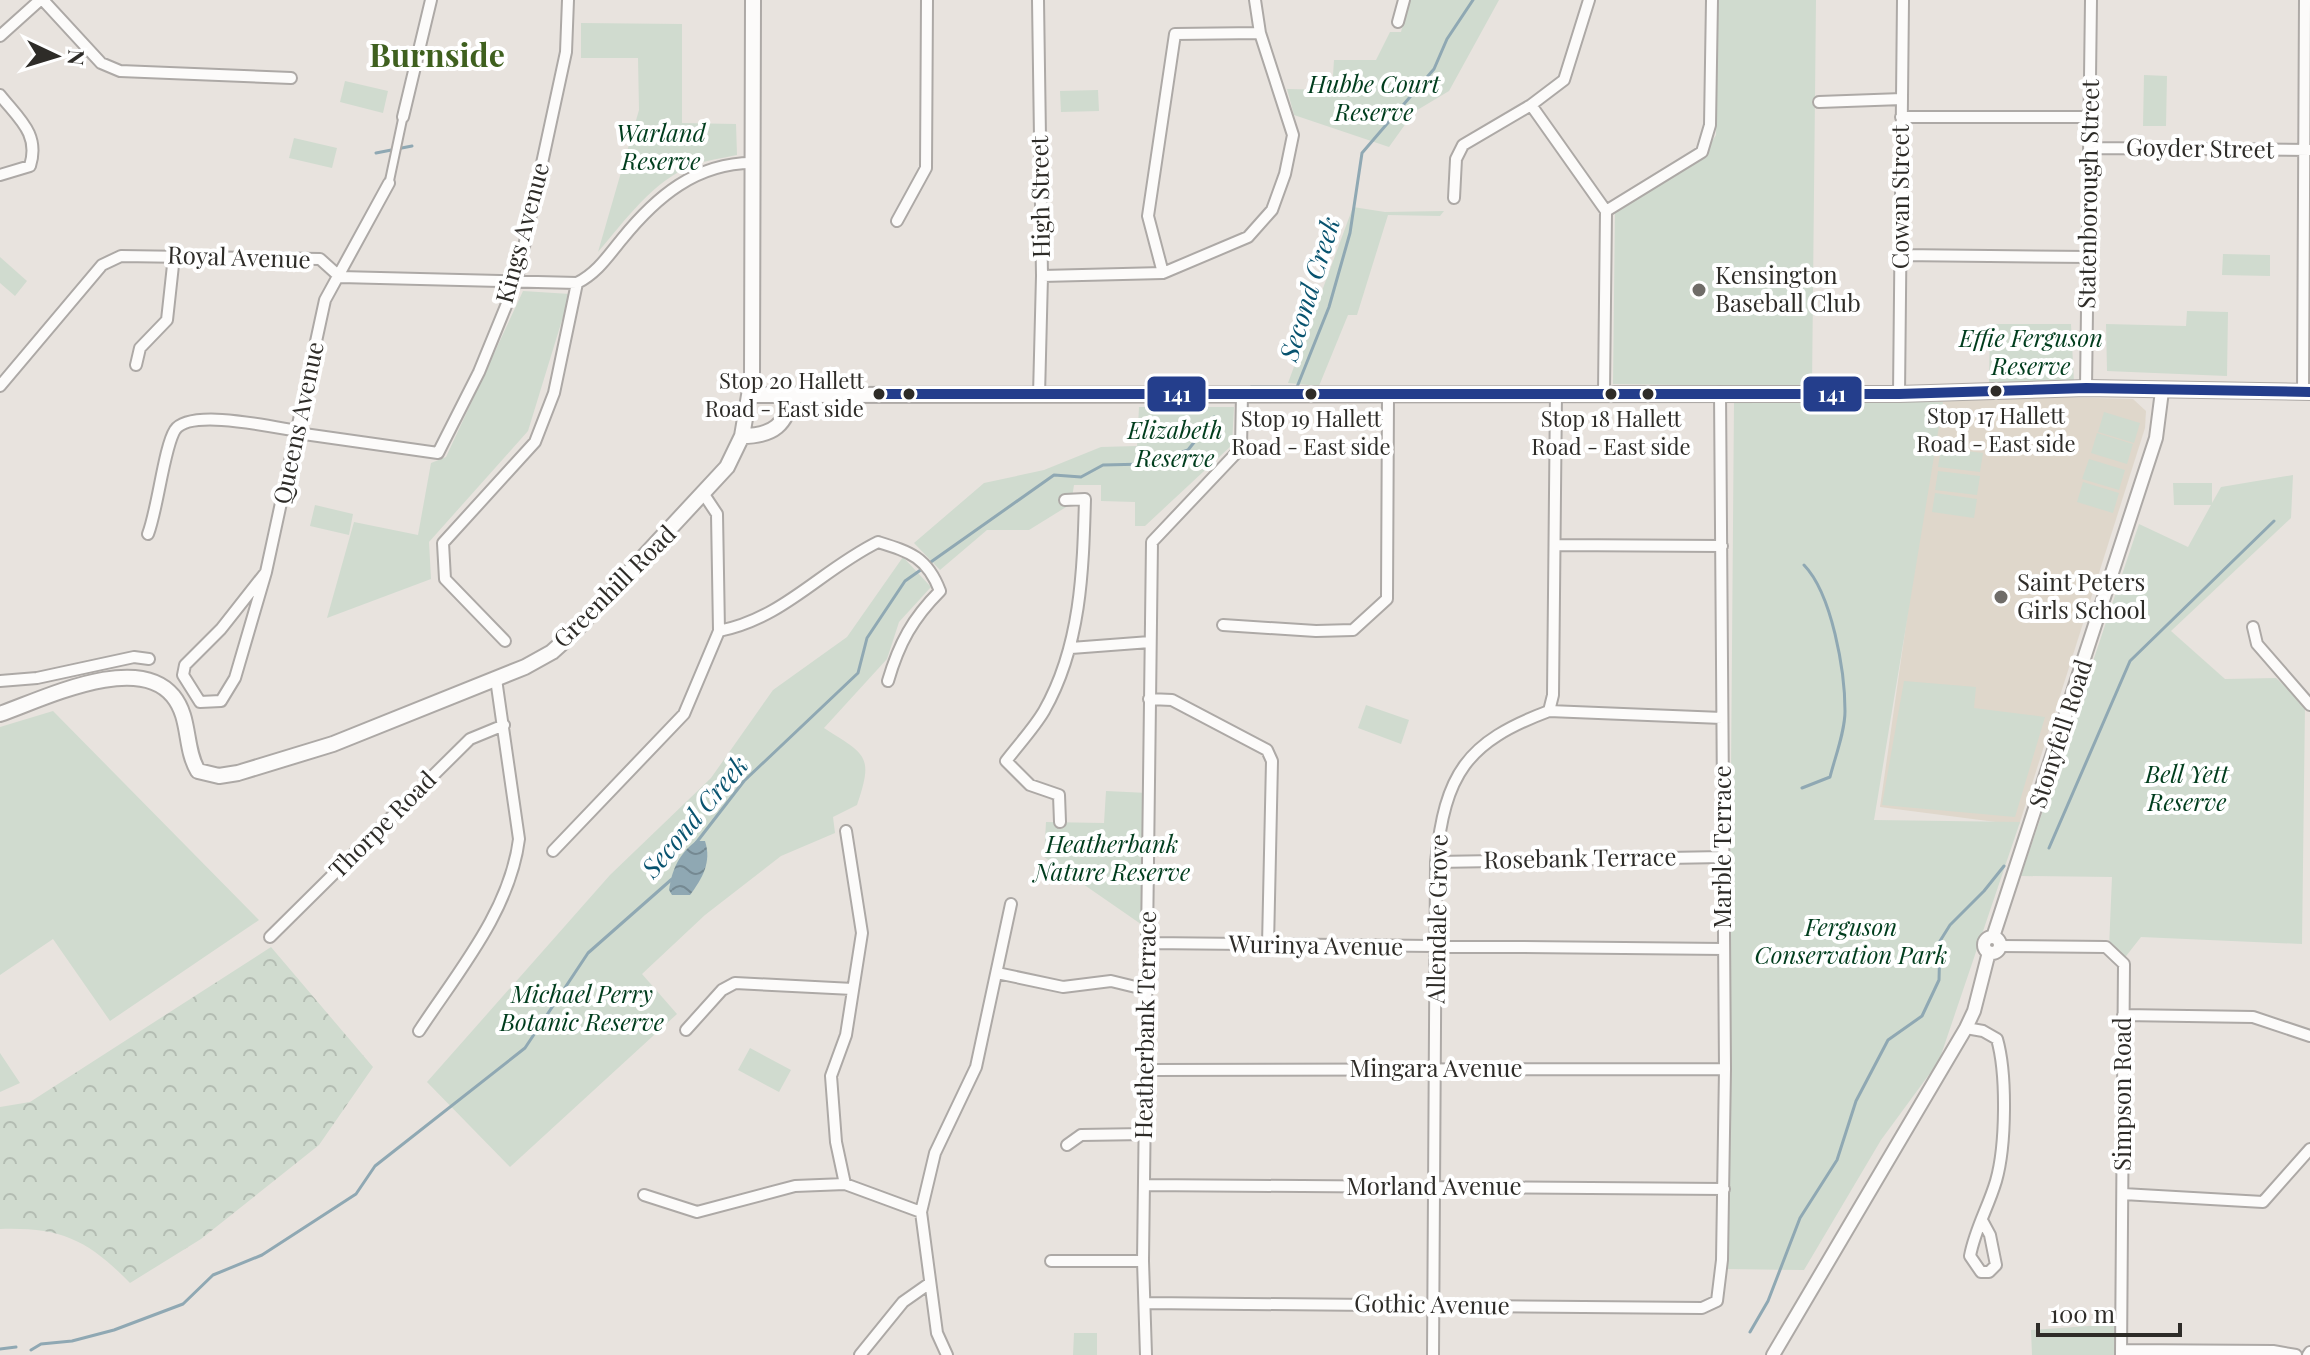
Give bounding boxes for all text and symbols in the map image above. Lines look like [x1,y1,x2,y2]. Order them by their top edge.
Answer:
north arrow [16,16,96,96]
district label: Burnside [369,32,505,75]
text: N [61,48,92,67]
park label: Hubbe Court Reserve [1307,67,1441,127]
street label: Statenborough Street [2069,78,2105,309]
park label: Warland Reserve [616,116,707,176]
street label: Cowan Street [1883,124,1915,269]
street label: Goyder Street [2126,130,2275,164]
street label: High Street [1022,135,1056,259]
street label: Kings Avenue [487,159,555,306]
water label: Second Creek [1270,212,1347,366]
street label: Royal Avenue [167,238,311,274]
place label: Kensington Baseball Club [1715,258,1861,318]
marker: Kensington Baseball Club [1690,281,1708,299]
park label: Effie Ferguson Reserve [1958,321,2103,381]
street label: Queens Avenue [264,338,330,507]
place label: Stop 20 Hallett Road - East side [705,365,865,423]
line badge: 141 [1146,375,1207,413]
line badge: 141 [1802,375,1863,413]
text: 141 [1163,378,1191,408]
text: 141 [1818,378,1846,408]
marker: Stop 17 Hallett Road - East side [1988,383,2004,399]
marker: Stop 20 Hallett Road - East side [871,386,887,402]
unlabelled marker [901,386,917,402]
marker: Stop 19 Hallett Road - East side [1303,386,1319,402]
marker: Stop 18 Hallett Road - East side [1603,386,1619,402]
unlabelled marker [1640,386,1656,402]
place label: Stop 17 Hallett Road - East side [1916,400,2076,458]
place label: Stop 19 Hallett Road - East side [1231,403,1391,461]
place label: Stop 18 Hallett Road - East side [1531,403,1691,461]
park label: Elizabeth Reserve [1126,413,1223,473]
street label: Greenhill Road [545,517,682,654]
place label: Saint Peters Girls School [2017,565,2146,625]
marker: Saint Peters Girls School [1992,588,2010,606]
street label: Stonyfell Road [2020,655,2098,812]
water label: Second Creek [632,748,755,885]
park label: Bell Yett Reserve [2144,757,2230,817]
street label: Thorpe Road [321,763,442,884]
street label: Marble Terrace [1705,765,1737,929]
park label: Heatherbank Nature Reserve [1032,827,1190,887]
street label: Allendale Grove [1419,834,1453,1005]
street label: Rosebank Terrace [1483,839,1677,875]
park label: Ferguson Conservation Park [1755,910,1947,970]
street label: Heatherbank Terrace [1126,911,1162,1139]
street label: Wurinya Avenue [1227,926,1404,962]
park label: Michael Perry Botanic Reserve [499,977,664,1037]
street label: Simpson Road [2105,1017,2137,1171]
street label: Mingara Avenue [1349,1051,1523,1083]
street label: Morland Avenue [1346,1169,1522,1201]
street label: Gothic Avenue [1354,1286,1510,1320]
scale bar [2038,1287,2180,1337]
text: 100 m [2050,1297,2115,1329]

